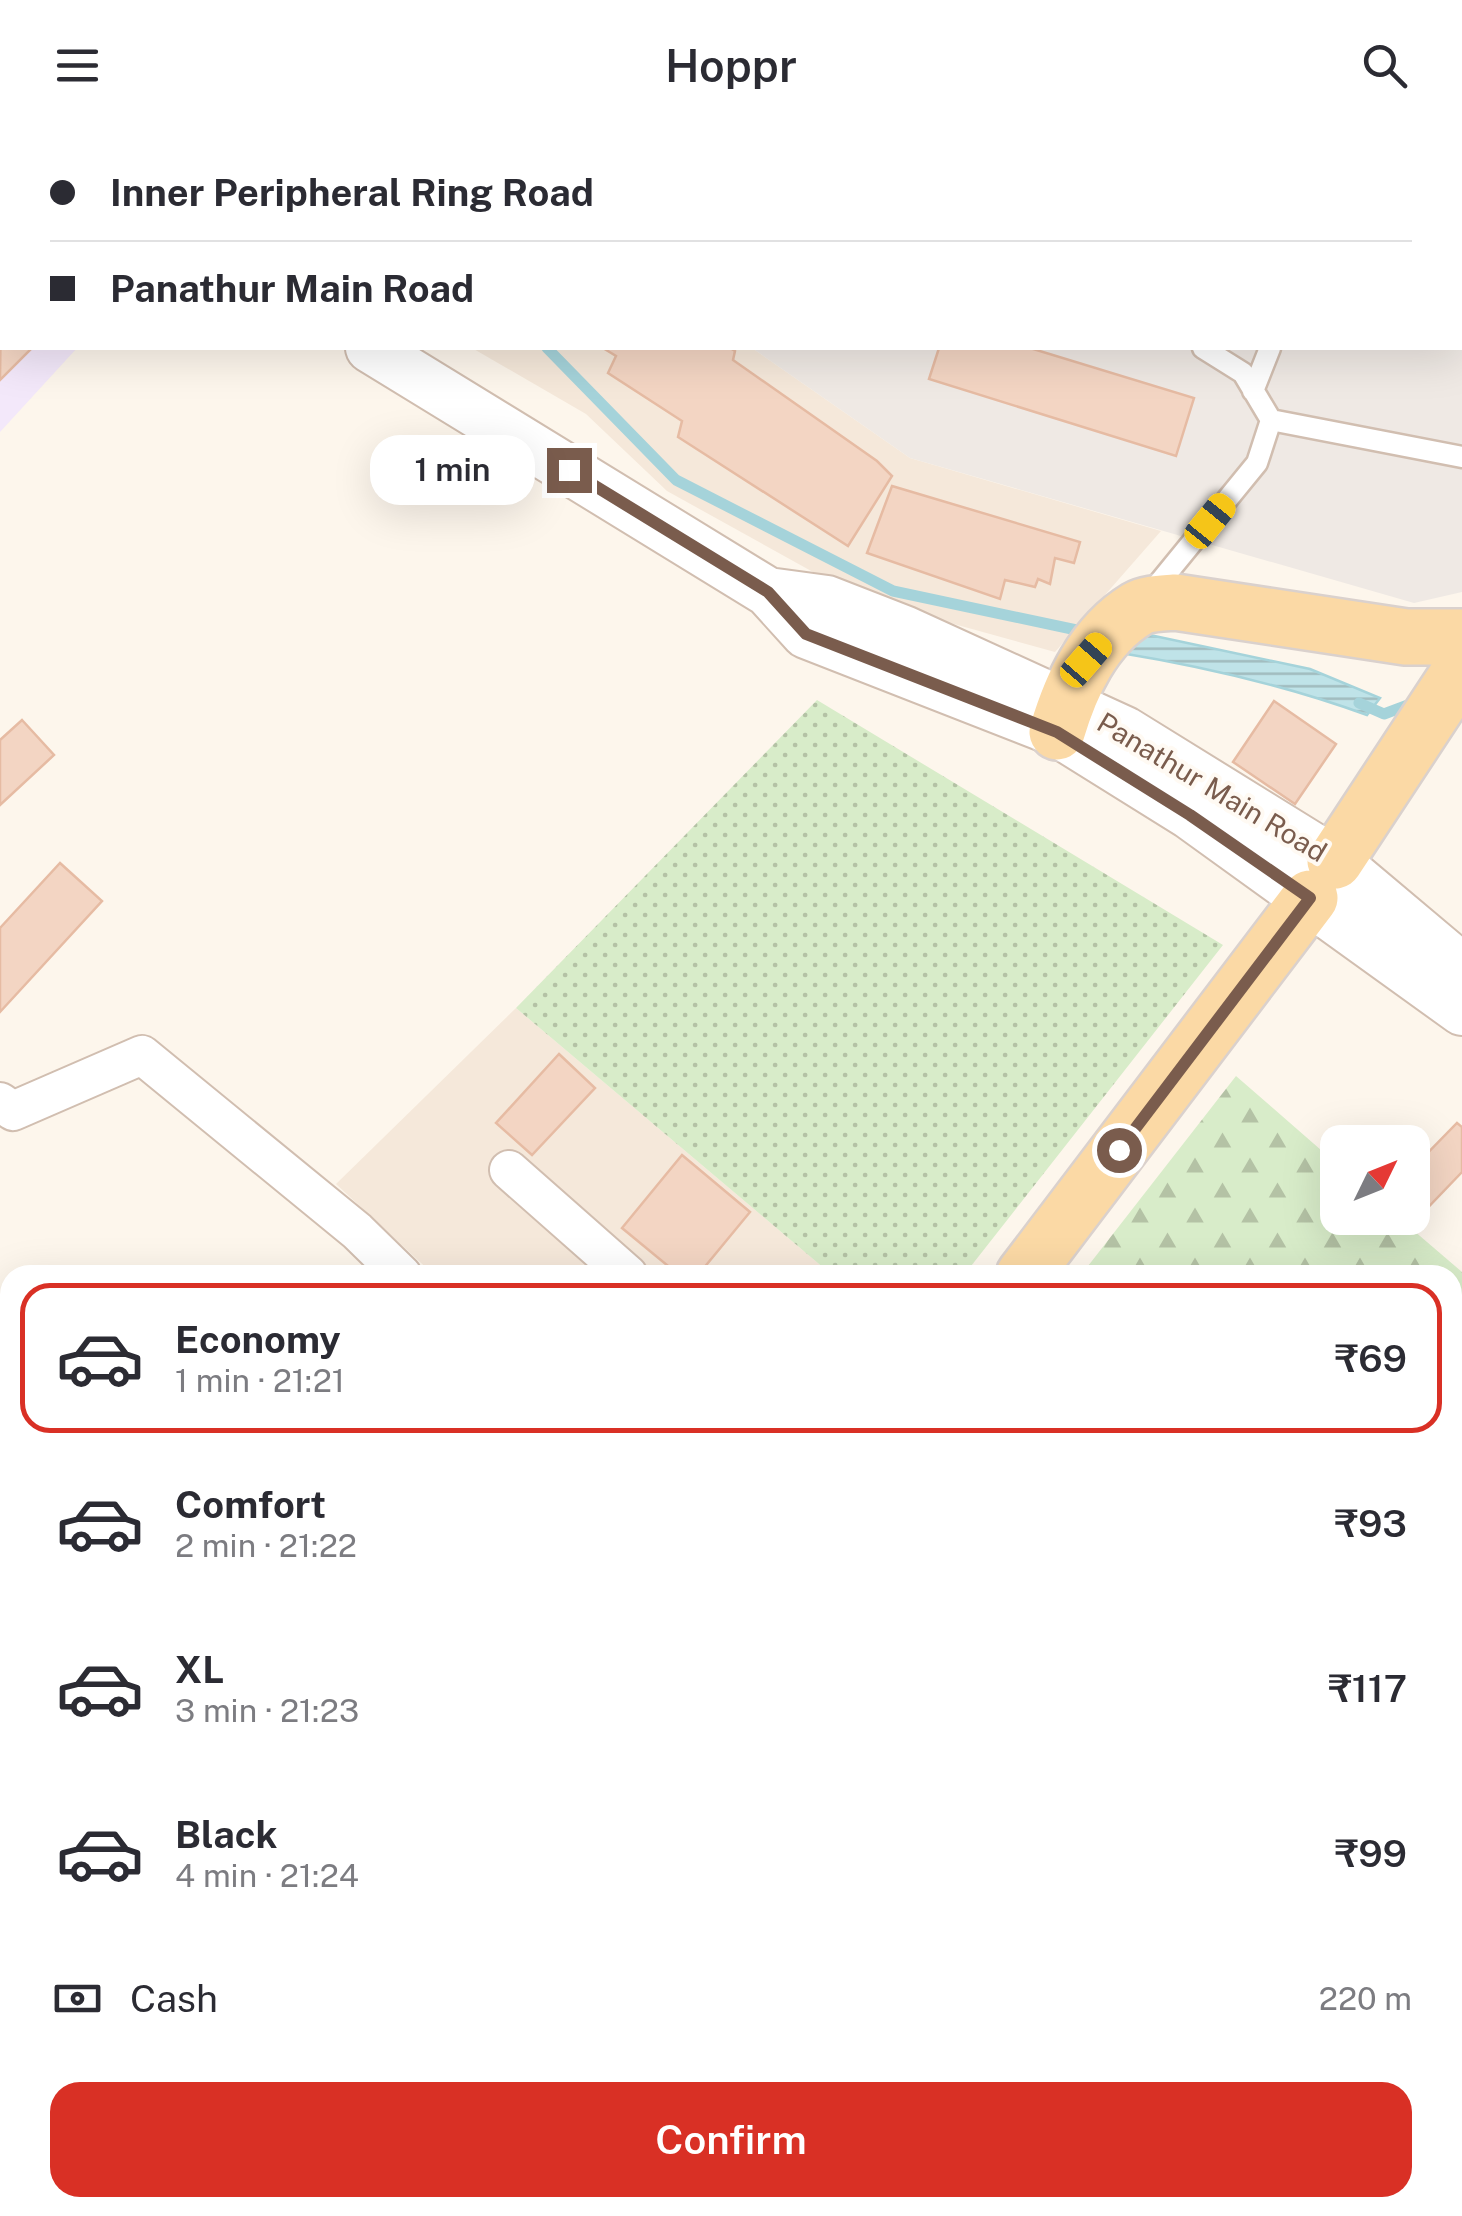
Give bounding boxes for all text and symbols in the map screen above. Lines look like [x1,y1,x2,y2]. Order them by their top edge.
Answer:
icon: menu [50,38,105,93]
icon: search [1357,38,1412,93]
text: Hoppr [665,39,797,92]
text: Inner Peripheral Ring Road [110,170,594,215]
text: Panathur Main Road [110,266,474,311]
callout: 1 min [369,435,534,505]
route end [547,448,592,493]
text: 1 min [414,451,491,488]
car [1179,488,1241,554]
car [1055,628,1117,692]
street label: Panathur Main Road [1092,705,1333,868]
north arrow [1320,1125,1430,1235]
map controls [1320,1125,1430,1235]
route start [1097,1128,1142,1173]
icon: car [55,1313,145,1403]
text: Economy [175,1317,341,1362]
text: ₹69 [1335,1336,1407,1381]
text: 1 min · 21:21 [175,1362,345,1399]
icon: car [55,1478,145,1568]
text: Comfort [175,1482,326,1527]
text: ₹93 [1335,1501,1407,1546]
text: 2 min · 21:22 [175,1527,357,1564]
icon: car [55,1643,145,1733]
text: XL [175,1647,224,1692]
text: ₹117 [1328,1666,1407,1711]
text: 3 min · 21:23 [175,1692,359,1729]
icon: car [55,1808,145,1898]
text: Black [175,1812,278,1857]
text: ₹99 [1335,1831,1407,1876]
text: 4 min · 21:24 [175,1857,359,1894]
icon: cash [50,1971,105,2026]
text: Cash [130,1976,218,2021]
text: 220 m [1319,1980,1412,2017]
button: Confirm [50,2082,1412,2197]

